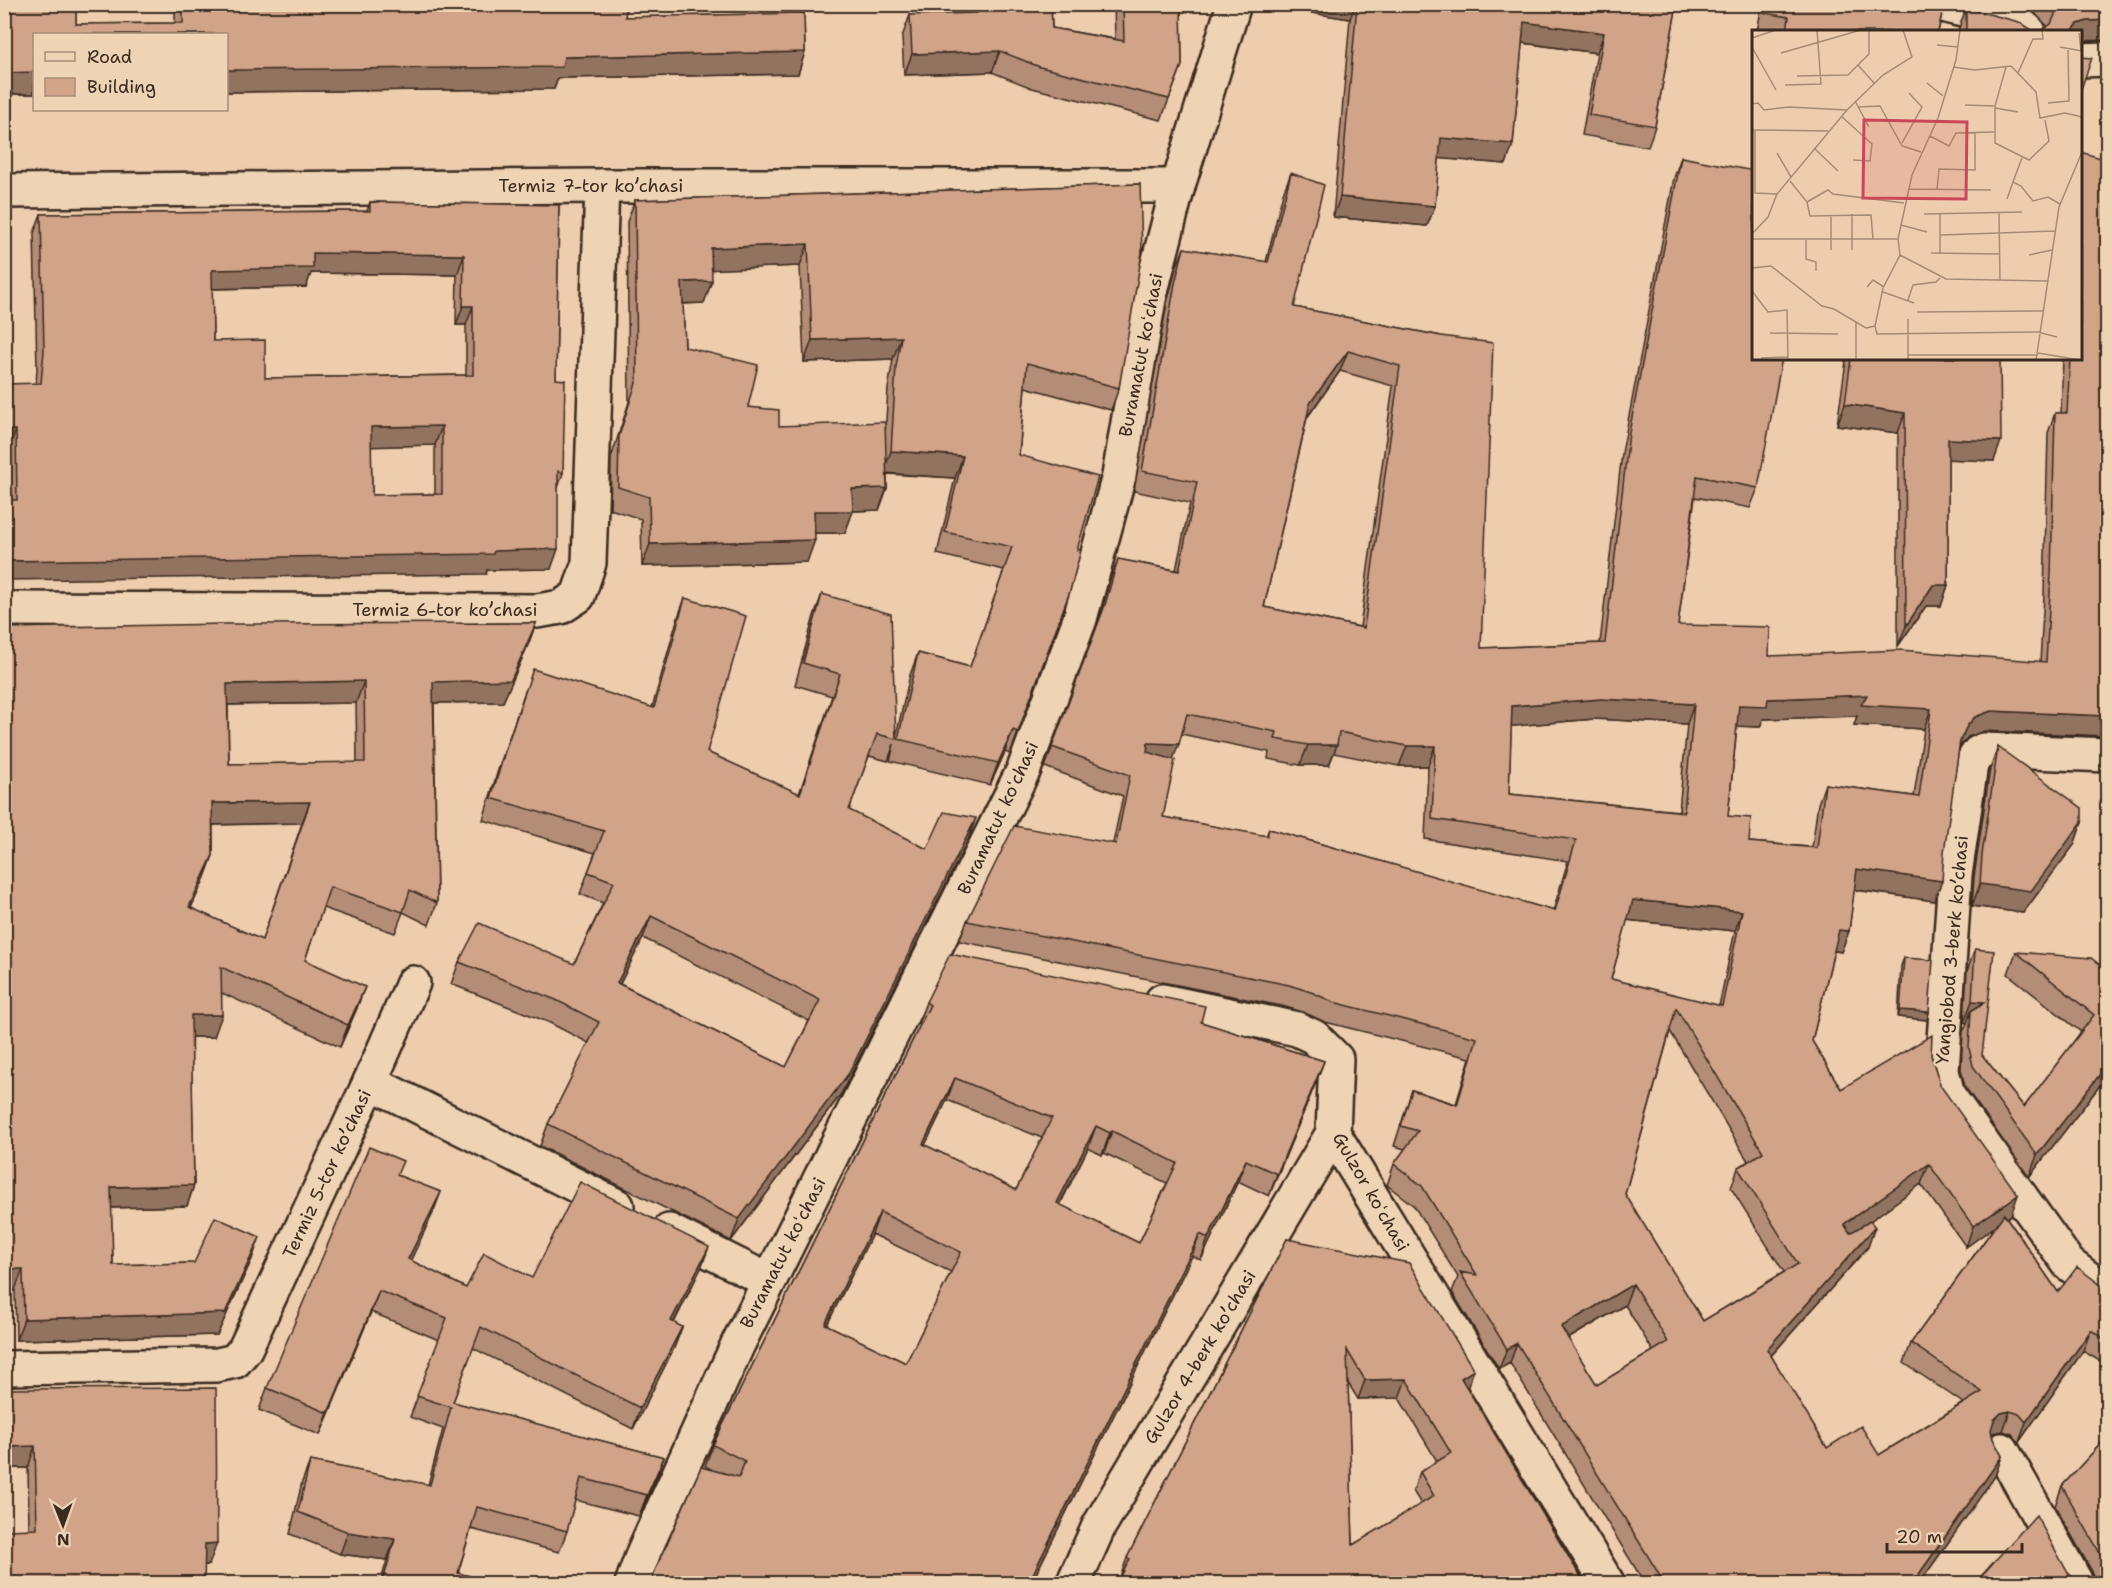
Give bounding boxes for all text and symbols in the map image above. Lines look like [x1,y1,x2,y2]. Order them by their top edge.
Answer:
inset map [1752,30,2082,360]
legend [33,33,228,111]
text: Road [87,45,132,69]
text: Building [87,75,156,99]
street label: Termiz 7-tor koʼchasi [499,174,683,198]
street label: Buramatut koʻchasi [1113,271,1169,439]
street label: Termiz 6-tor koʼchasi [352,598,538,622]
street label: Buramatut koʻchasi [952,737,1044,899]
street label: Yangiobod 3-berk koʼchasi [1930,834,1974,1066]
street label: Termiz 5-tor koʼchasi [277,1086,377,1262]
street label: Gulzor koʻchasi [1327,1128,1415,1256]
street label: Buramatut koʻchasi [735,1173,831,1333]
street label: Gulzor 4-berk koʼchasi [1138,1266,1262,1448]
north arrow [33,1495,93,1555]
scale bar [1887,1516,2022,1554]
text: 20 m [1896,1525,1942,1549]
text: N [57,1529,70,1550]

